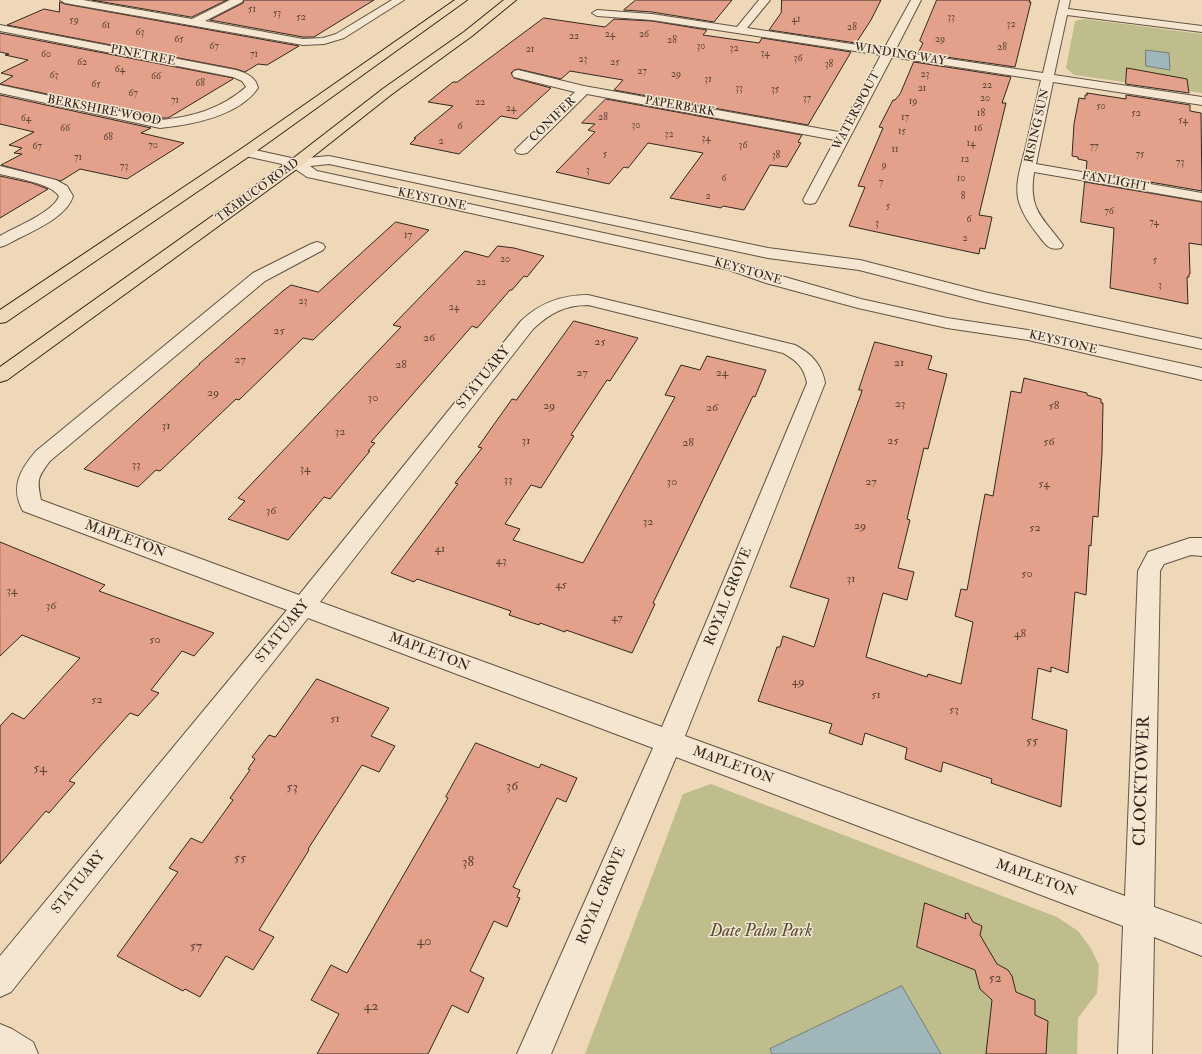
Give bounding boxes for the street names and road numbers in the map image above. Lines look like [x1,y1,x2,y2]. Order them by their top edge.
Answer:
street label: WINDING WAY [853,41,947,69]
street label: PINETREE [109,43,177,69]
street label: WATERSPOUT [830,69,884,153]
street label: RISING SUN [1022,88,1054,164]
street label: BERKSHIRE WOOD [46,93,162,129]
street label: CONIFER [527,94,579,146]
street label: PAPERBARK [644,94,716,120]
street label: TRABUCO ROAD [214,156,302,226]
street label: FANLIGHT [1080,169,1150,195]
street label: KEYSTONE [396,186,468,214]
street label: KEYSTONE [712,255,784,289]
street label: KEYSTONE [1027,328,1099,358]
street label: STATUARY [454,343,514,413]
street label: MAPLETON [82,518,168,562]
street label: ROYAL GROVE [702,545,756,649]
street label: STATUARY [253,597,313,667]
street label: MAPLETON [386,630,472,676]
street label: CLOCKTOWER [1131,716,1155,846]
street label: MAPLETON [690,744,776,788]
street label: ROYAL GROVE [574,845,630,947]
street label: STATUARY [49,848,109,918]
street label: MAPLETON [993,857,1079,901]

